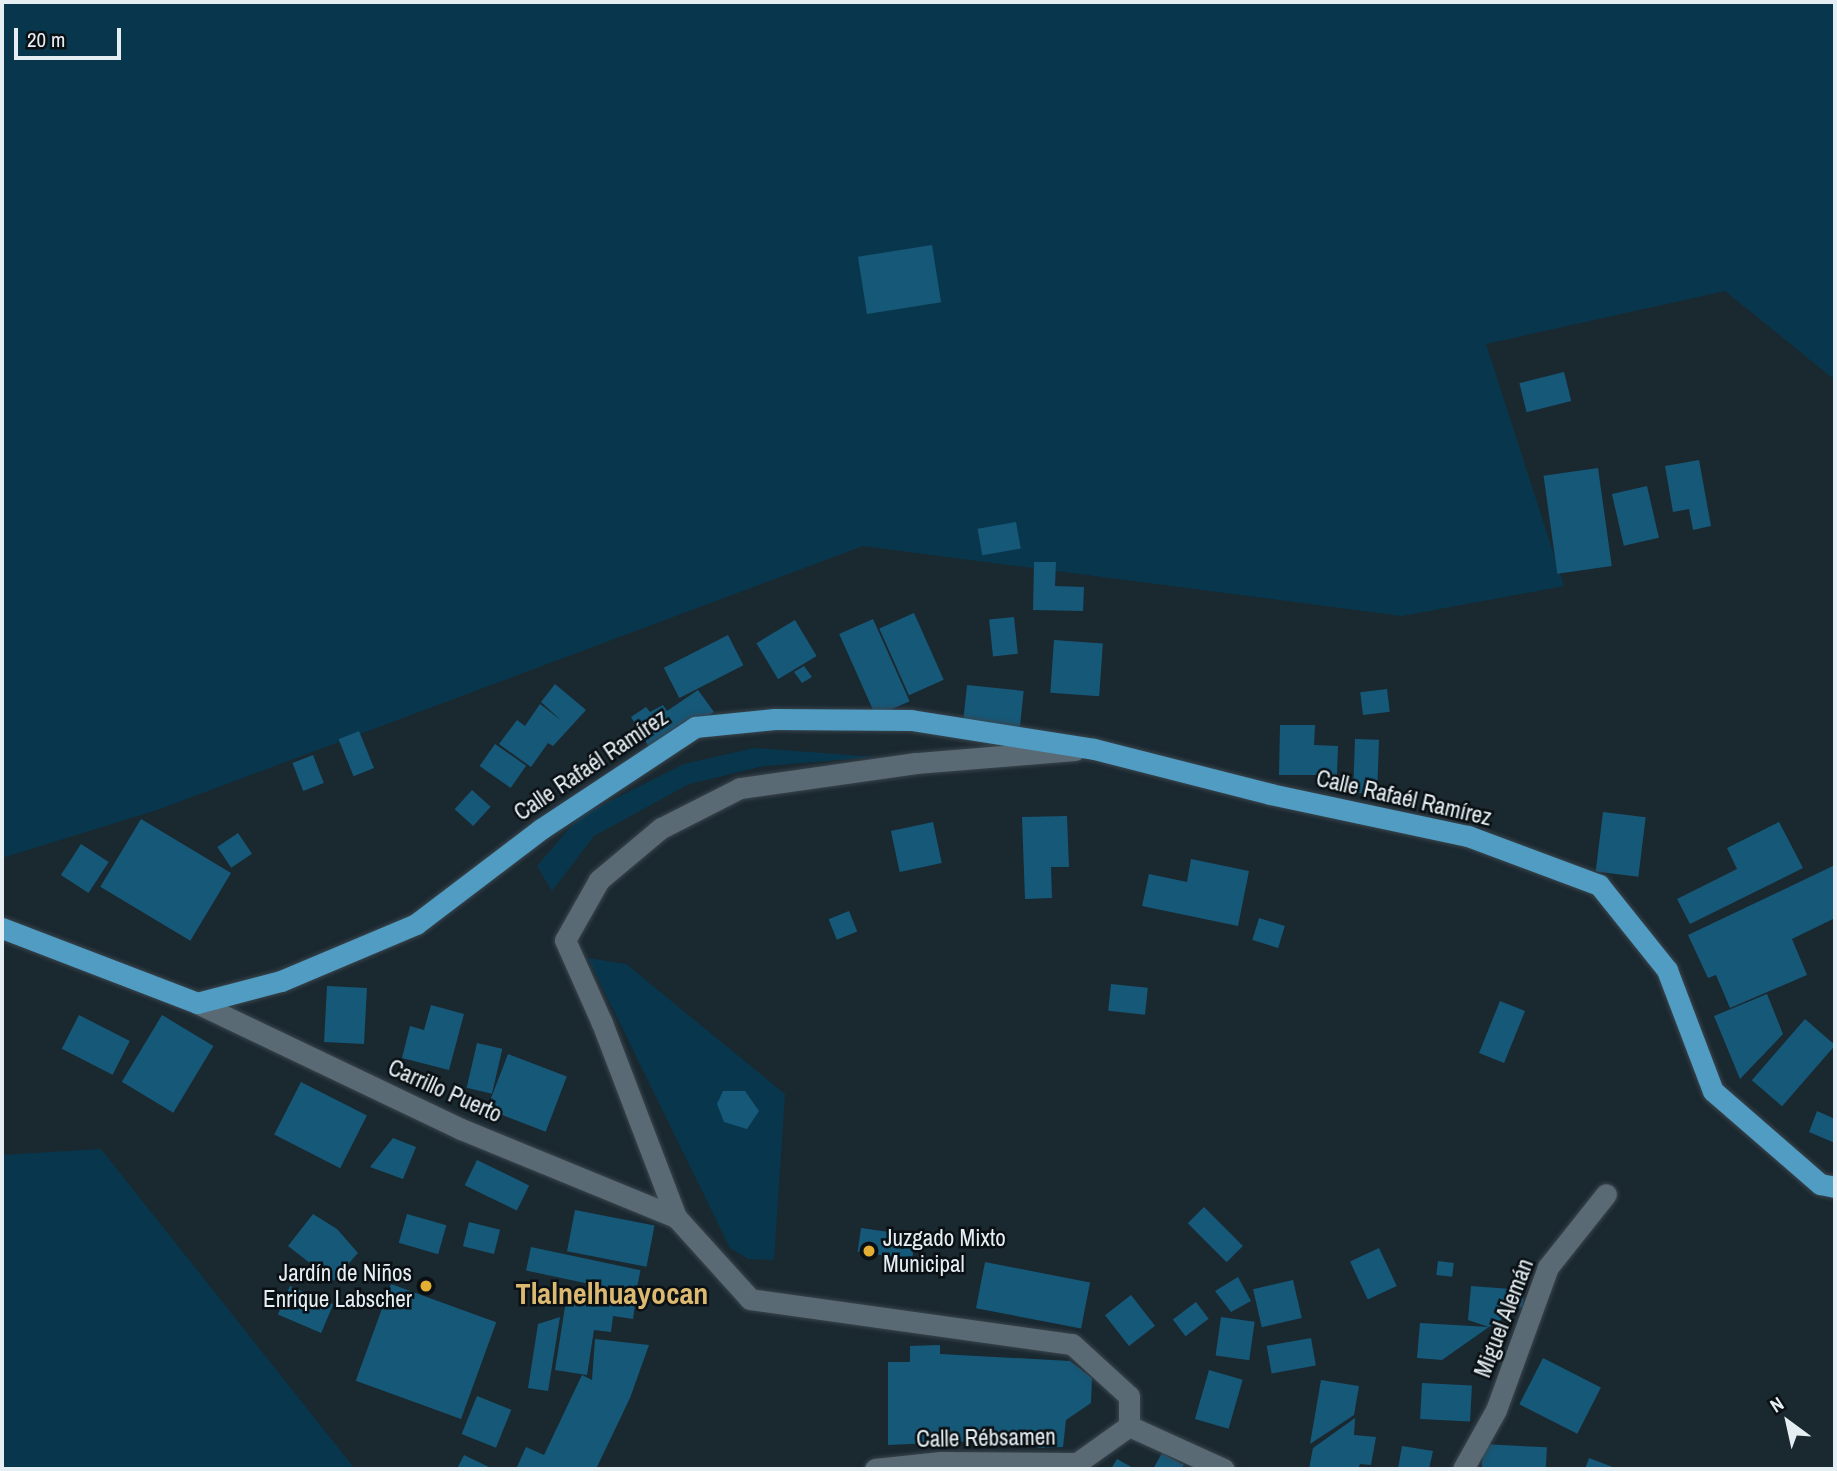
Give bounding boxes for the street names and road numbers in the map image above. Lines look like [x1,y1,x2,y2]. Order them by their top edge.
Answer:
street label: Calle Rafaél Ramírez [509,703,673,827]
street label: Calle Rafaél Ramírez [1314,764,1494,832]
street label: Carrillo Puerto [384,1054,506,1128]
street label: Miguel Alemán [1469,1254,1539,1382]
street label: Calle Rébsamen [916,1423,1056,1453]

